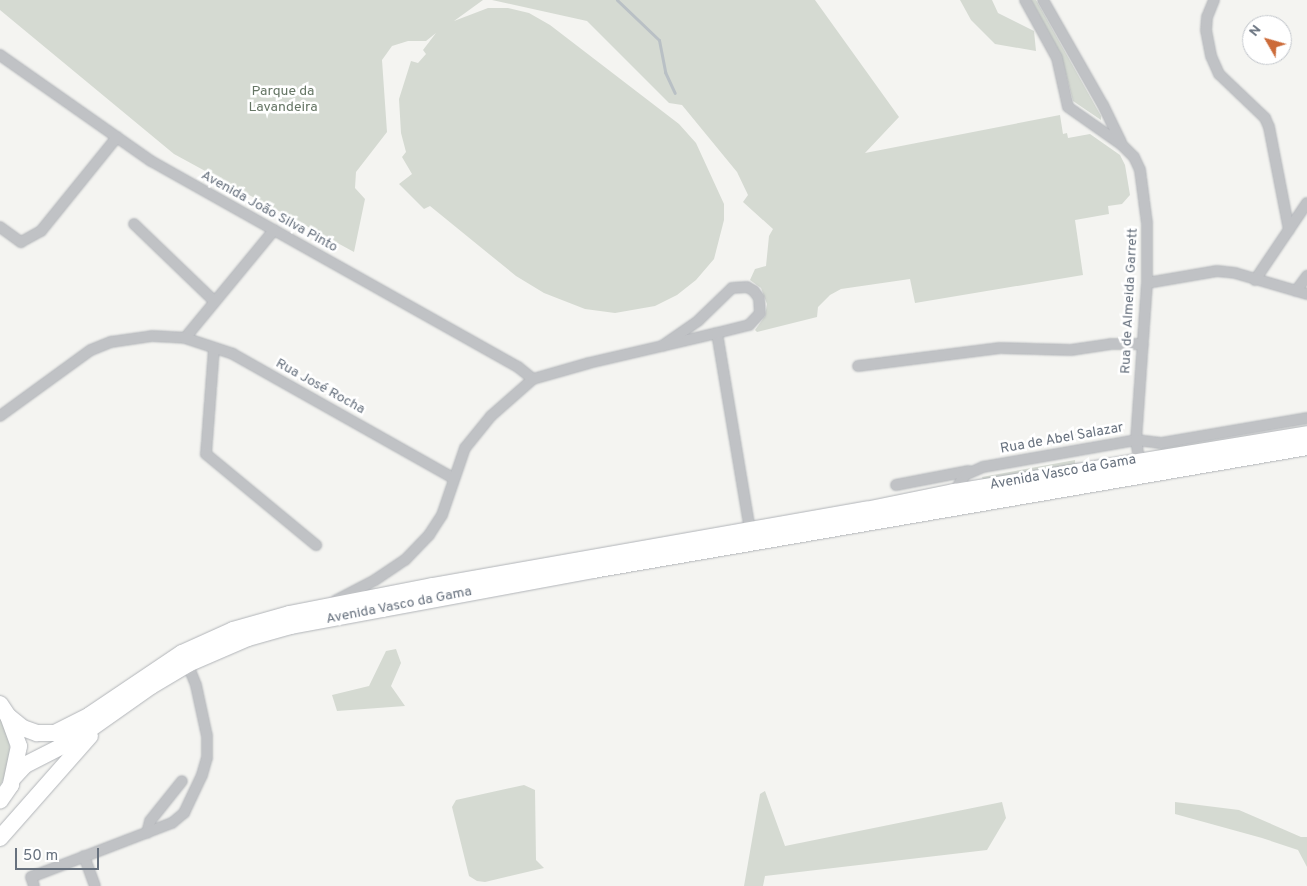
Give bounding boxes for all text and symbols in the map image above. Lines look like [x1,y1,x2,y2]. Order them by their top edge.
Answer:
north arrow [1242,15,1292,65]
text: N [1246,22,1265,40]
park label: Parque da Lavandeira [248,84,318,116]
street label: Avenida João Silva Pinto [198,167,340,257]
street label: Rua de Almeida Garrett [1118,227,1142,375]
street label: Rua José Rocha [272,356,368,418]
street label: Rua de Abel Salazar [999,420,1125,458]
street label: Avenida Vasco da Gama [988,452,1138,494]
street label: Avenida Vasco da Gama [324,584,474,628]
scale bar [18,838,101,870]
text: 50 m [23,847,58,866]

